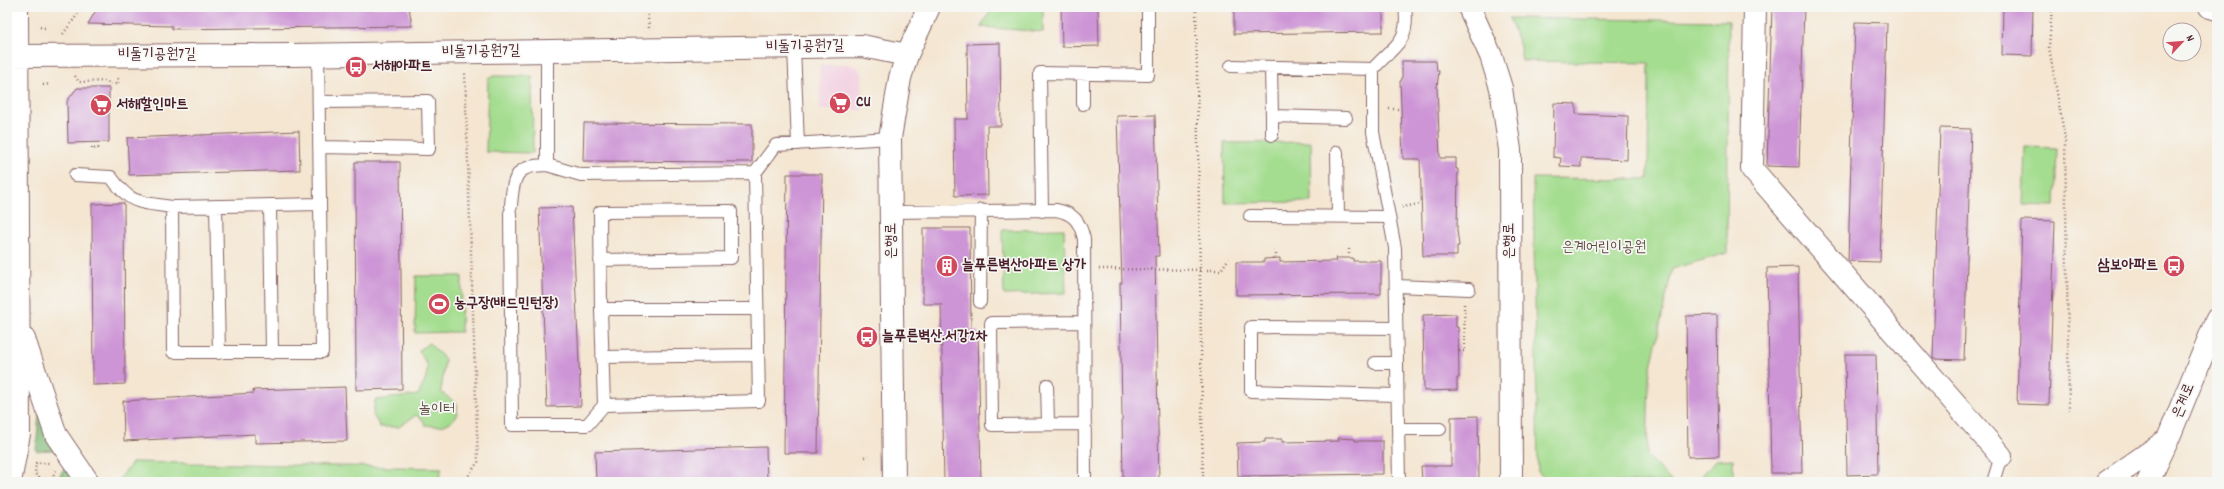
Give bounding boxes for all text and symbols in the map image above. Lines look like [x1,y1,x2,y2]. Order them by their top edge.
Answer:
north arrow [2162,22,2202,62]
text: N [2181,33,2198,45]
street label: 비둘기공원7길 [766,35,844,59]
street label: 비둘기공원7길 [442,40,520,64]
street label: 비둘기공원7길 [118,44,196,66]
bus stop icon: 서해아파트 [343,54,369,80]
place label: 서해아파트 [372,56,432,78]
supermarket icon: CU [827,90,853,116]
supermarket icon: 서해할인마트 [88,92,114,118]
place label: CU [856,92,871,114]
place label: 서해할인마트 [116,94,188,116]
street label: 은행로 [881,223,903,259]
street label: 은행로 [1499,223,1521,259]
park label: 은계어린이공원 [1562,237,1646,259]
building icon: 늘푸른벽산아파트 상가 [934,253,960,279]
bus stop icon: 삼보아파트 [2161,253,2187,279]
place label: 늘푸른벽산아파트 상가 [962,255,1087,277]
place label: 삼보아파트 [2097,255,2158,277]
sports icon: 농구장(배드민턴장) [426,291,452,317]
place label: 농구장(배드민턴장) [454,293,558,315]
bus stop icon: 늘푸른벽산.서강2차 [854,324,880,350]
place label: 늘푸른벽산.서강2차 [882,326,988,348]
street label: 은계로 [2167,380,2201,422]
park label: 놀이터 [419,399,455,421]

